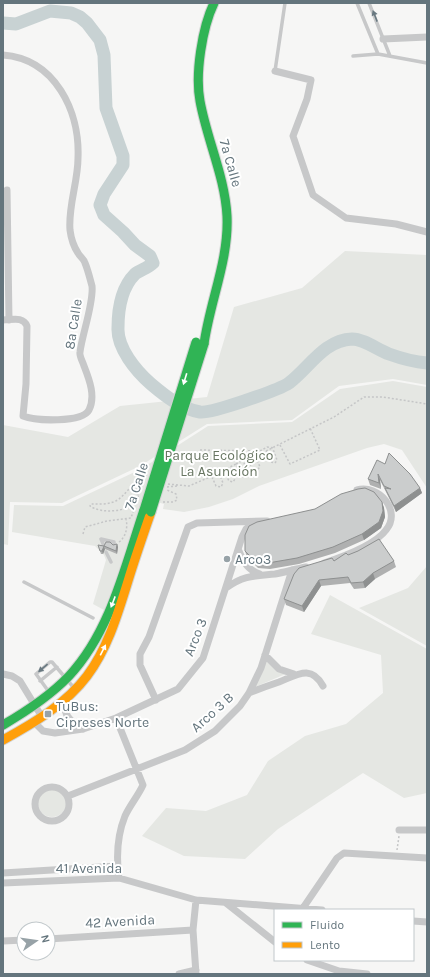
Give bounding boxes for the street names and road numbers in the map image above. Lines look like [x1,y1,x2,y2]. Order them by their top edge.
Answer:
street label: 7a Calle [216,137,245,189]
street label: 8a Calle [61,298,86,351]
street label: 7a Calle [121,460,152,512]
street label: Arco 3 [180,616,211,659]
street label: Arco 3 B [187,689,237,736]
street label: 41 Avenida [56,860,122,877]
street label: 42 Avenida [85,911,155,932]

